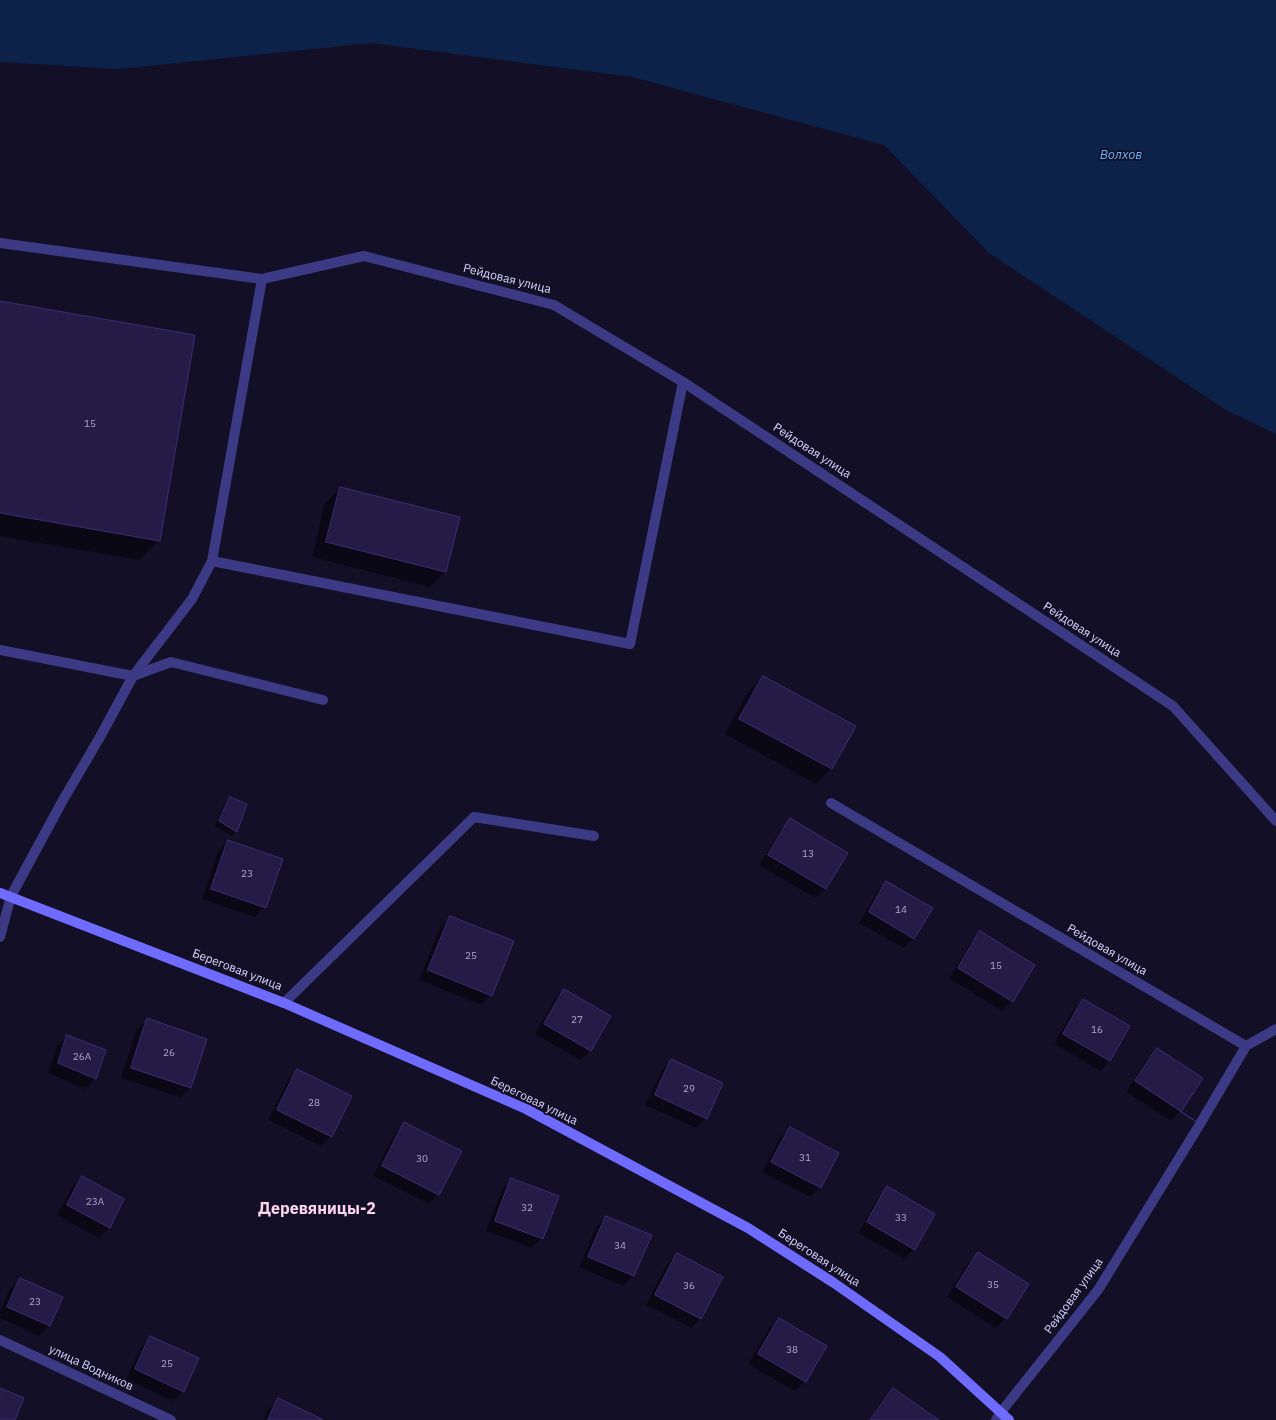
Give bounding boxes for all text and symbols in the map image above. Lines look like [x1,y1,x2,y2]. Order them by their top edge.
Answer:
water label: Волхов [1100,147,1142,163]
street label: Рейдовая улица [462,261,552,297]
house number: 15 [84,418,96,430]
street label: Рейдовая улица [770,420,854,482]
street label: Рейдовая улица [1040,599,1124,661]
house number: 13 [802,848,814,860]
house number: 23 [241,868,253,880]
house number: 14 [895,904,907,916]
street label: Рейдовая улица [1064,921,1150,979]
street label: Береговая улица [190,946,284,994]
house number: 25 [465,950,477,962]
house number: 15 [990,960,1002,972]
house number: 27 [571,1014,583,1026]
house number: 16 [1091,1024,1103,1036]
house number: 26 [163,1047,175,1059]
house number: 26А [73,1051,91,1063]
street label: Береговая улица [488,1074,580,1128]
house number: 29 [683,1083,695,1095]
house number: 28 [308,1097,320,1109]
house number: 31 [799,1152,811,1164]
house number: 30 [416,1153,428,1165]
house number: 23А [86,1196,104,1208]
district label: Деревяницы-2 [258,1199,376,1219]
house number: 32 [521,1202,533,1214]
house number: 33 [895,1212,907,1224]
street label: Береговая улица [775,1226,863,1290]
house number: 34 [614,1240,626,1252]
street label: Рейдовая улица [1042,1255,1106,1337]
house number: 35 [987,1279,999,1291]
house number: 36 [683,1280,695,1292]
house number: 23 [29,1296,41,1308]
street label: улица Водников [46,1342,136,1394]
house number: 38 [786,1344,798,1356]
house number: 25 [161,1358,173,1370]

